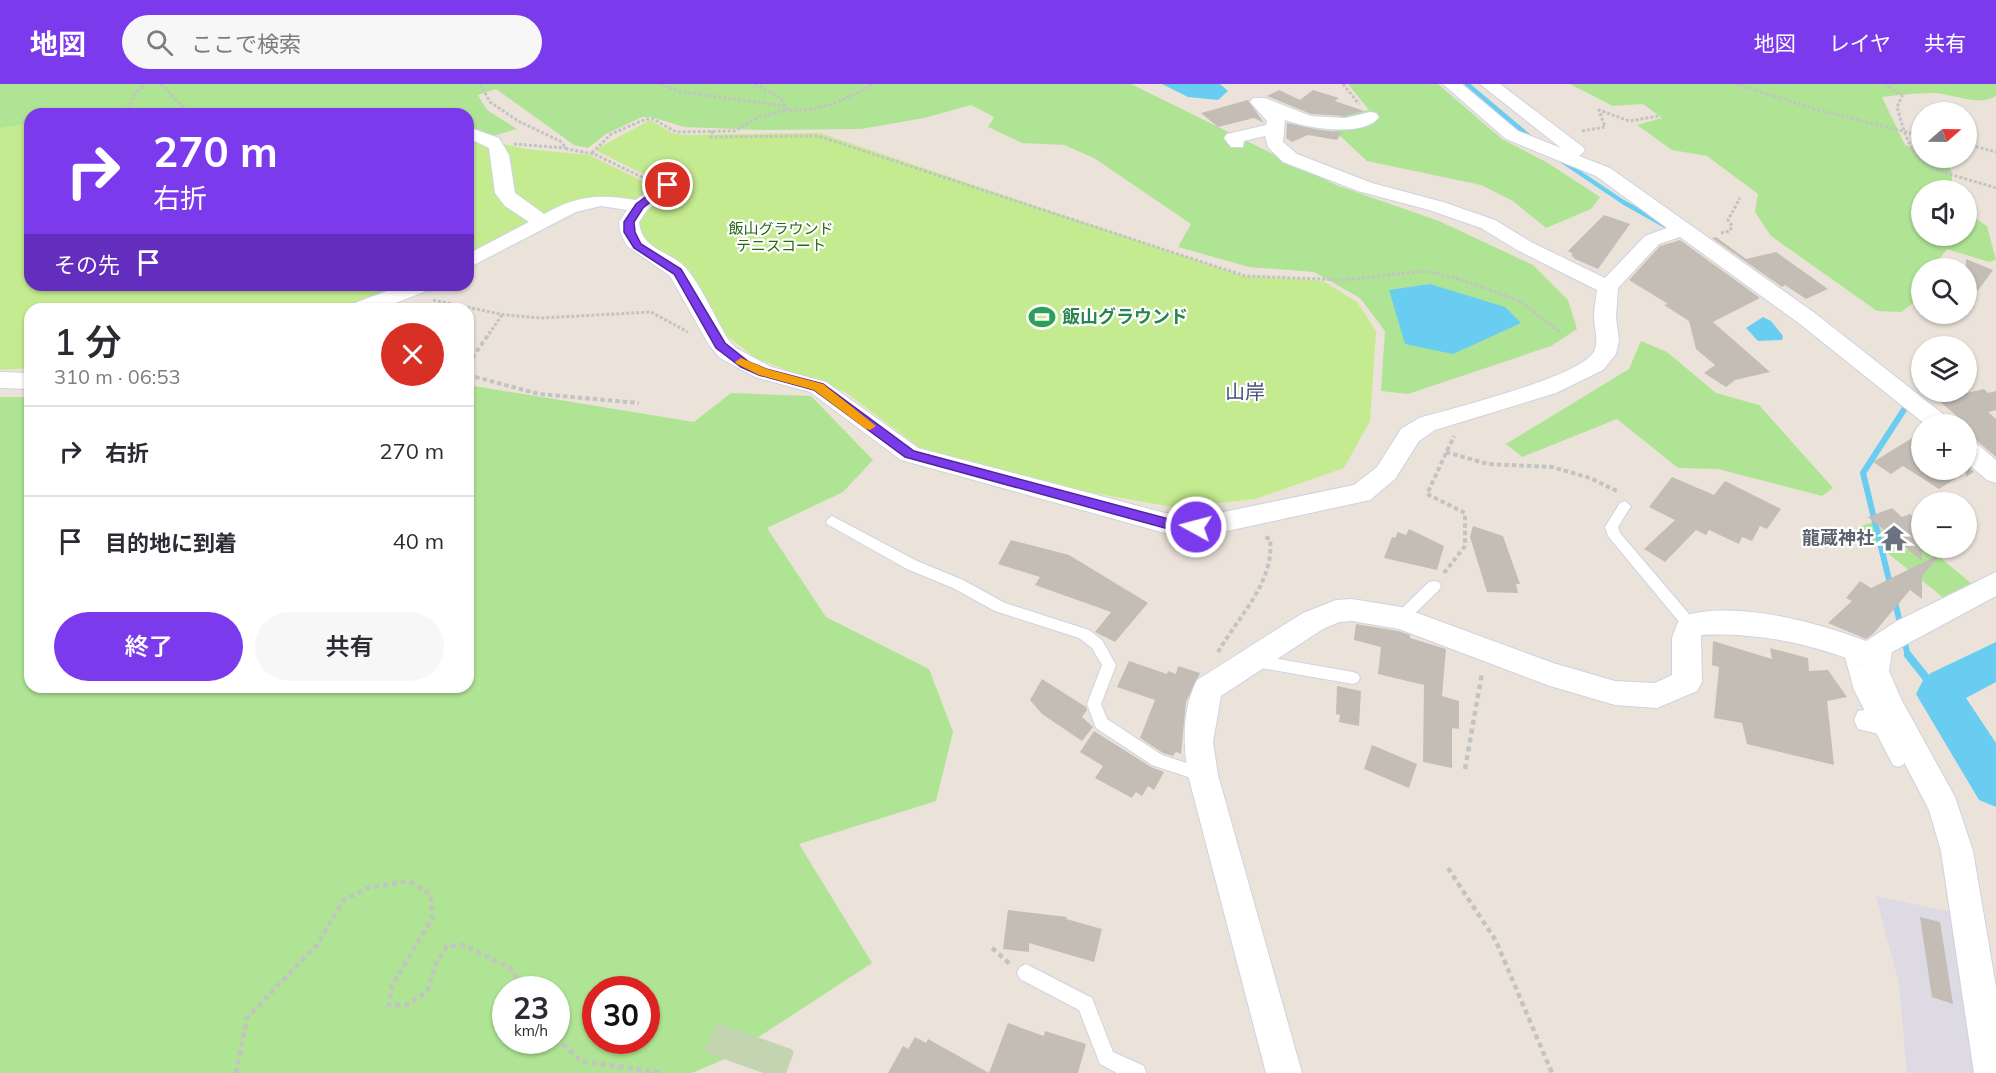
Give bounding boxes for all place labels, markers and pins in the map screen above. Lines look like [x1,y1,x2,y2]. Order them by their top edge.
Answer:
pin [642,159,693,210]
sports icon: 飯山グラウンド [1027,302,1057,332]
place label: 飯山グラウンド [1062,305,1188,328]
temple icon: 龍蔵神社 [1879,523,1909,553]
place label: 龍蔵神社 [1802,526,1874,549]

